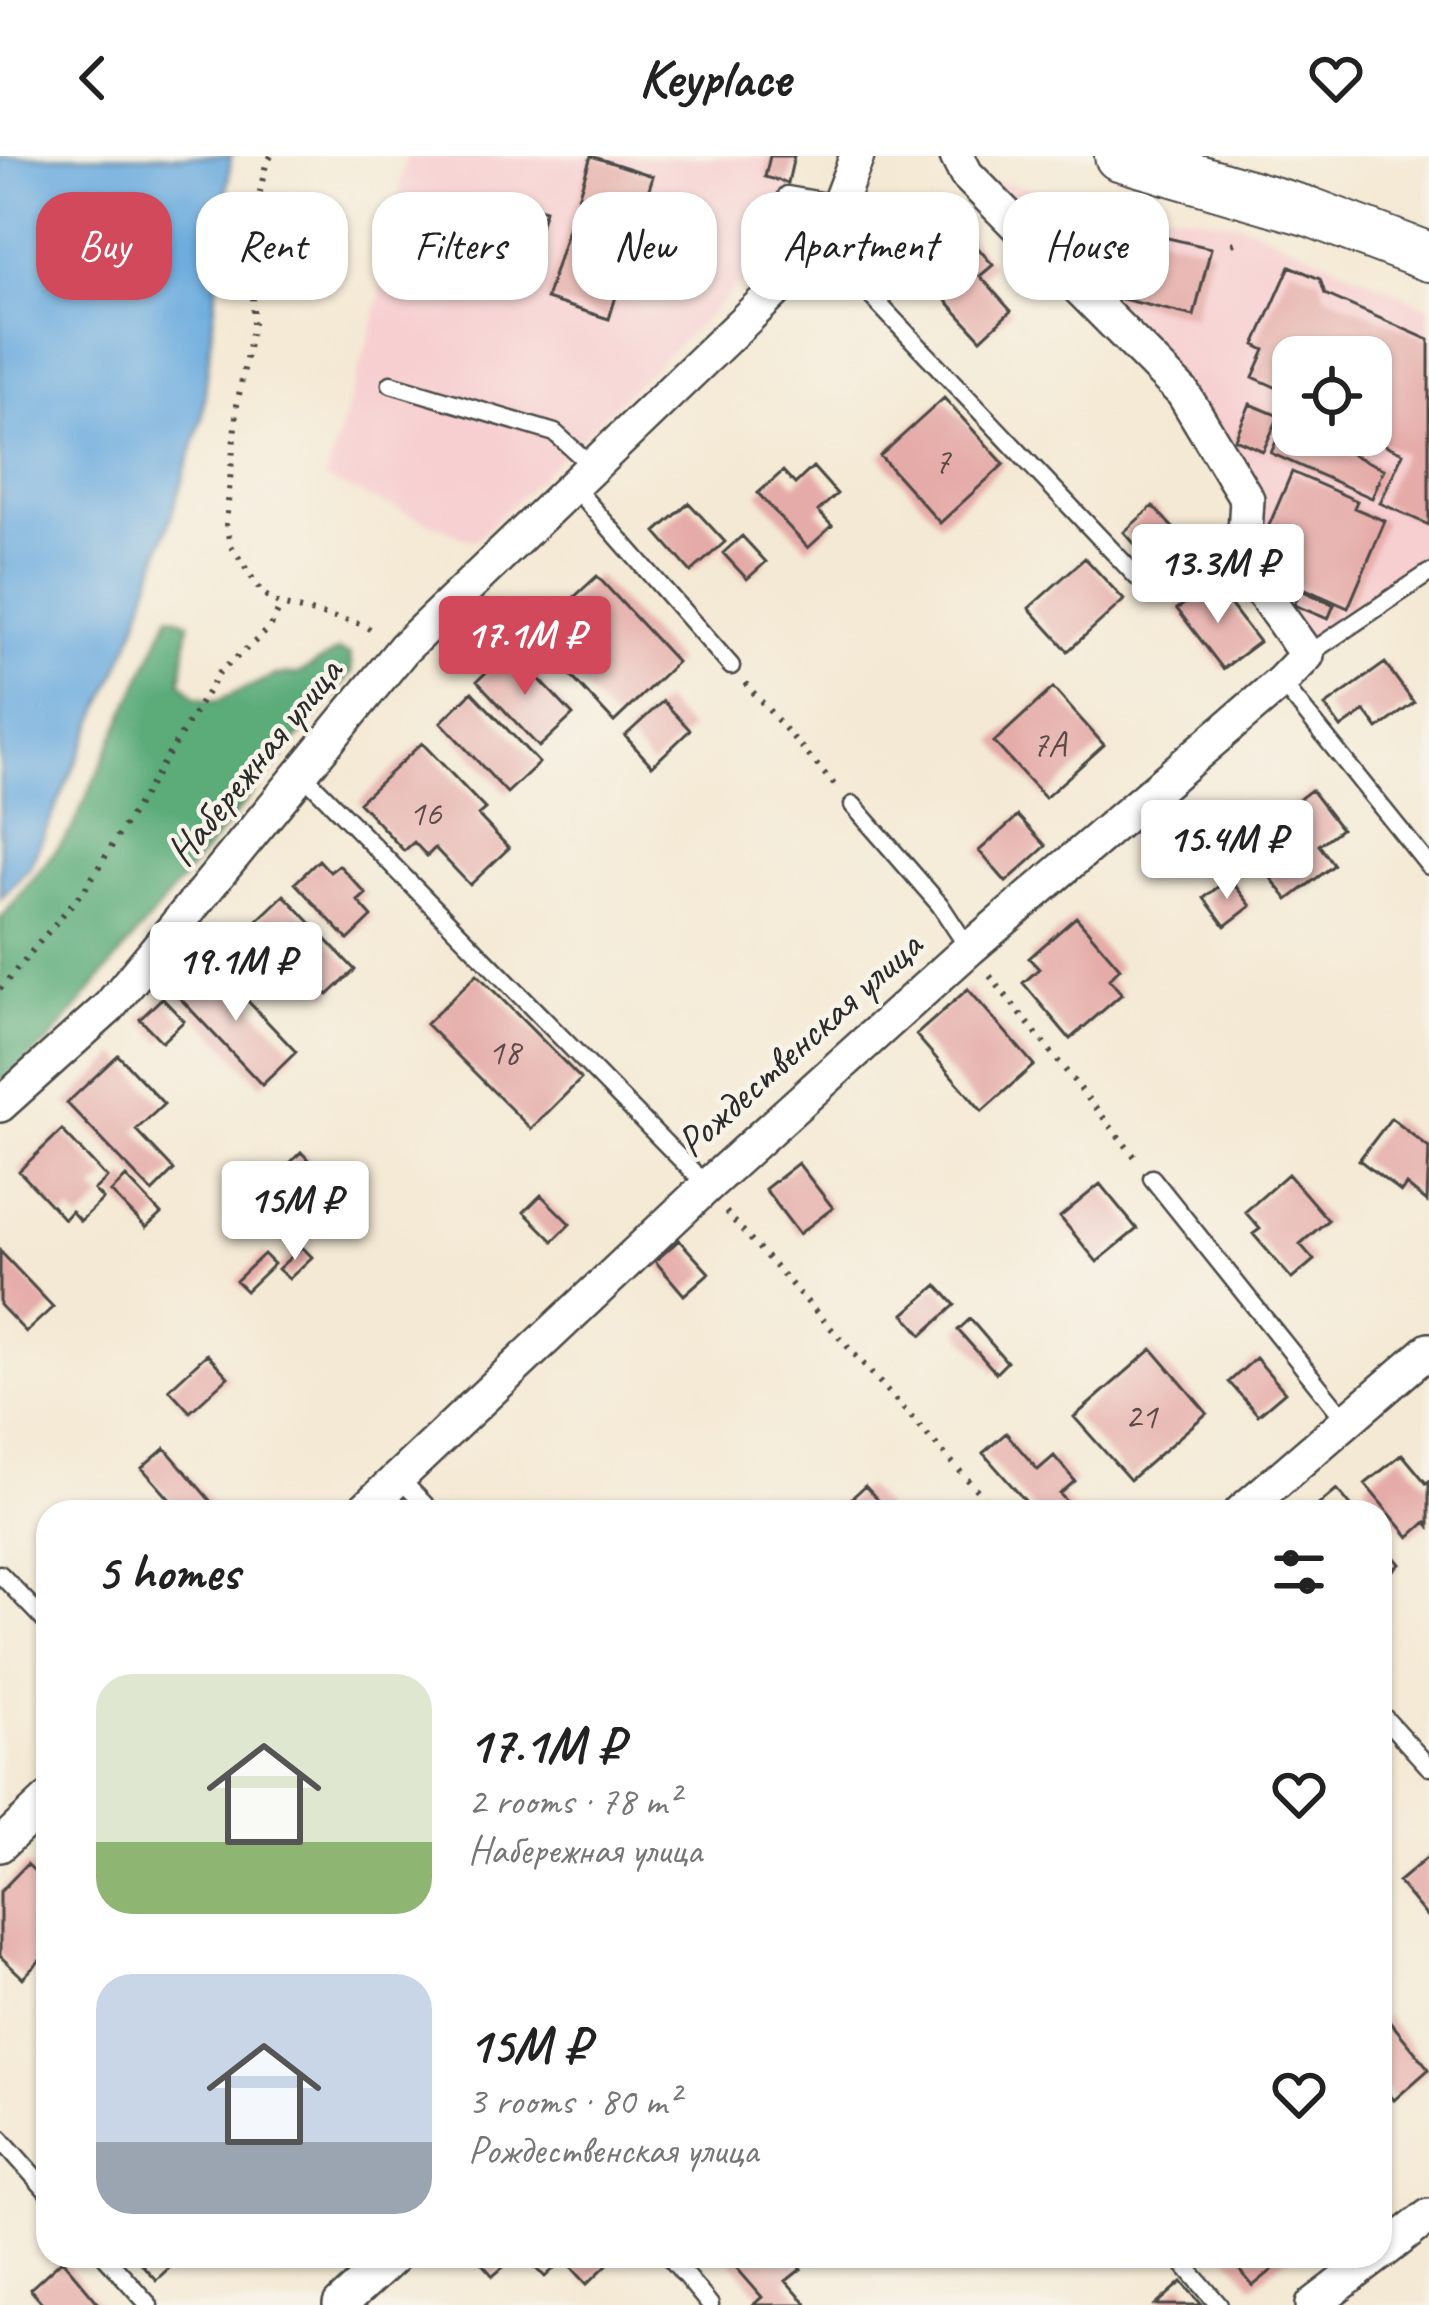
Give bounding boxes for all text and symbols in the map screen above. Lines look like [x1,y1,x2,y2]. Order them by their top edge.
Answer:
text: Keyplace [639,44,790,112]
icon: back [60,45,126,111]
icon: heart [1303,45,1369,111]
chip: Buy [36,192,172,300]
chip: Rent [196,192,348,300]
chip: Filters [372,192,548,300]
chip: New [572,192,717,300]
chip: Apartment [741,192,979,300]
chip: House [1003,192,1169,300]
map controls [1272,336,1392,456]
button: locate [1272,336,1392,456]
house number: 7 [934,438,952,484]
pin: 13.3M ₽ [1107,524,1329,626]
text: 13.3M ₽ [1159,538,1277,587]
pin: 17.1M ₽ [414,596,636,698]
text: 17.1M ₽ [466,610,584,659]
street label: Набережная улица [154,645,356,877]
house number: 7А [1032,721,1068,767]
house number: 16 [409,790,443,836]
pin: 15.4M ₽ [1116,800,1338,902]
text: 15.4M ₽ [1168,814,1286,863]
street label: Рождественская улица [665,918,935,1168]
pin: 19.1M ₽ [125,922,347,1024]
text: 19.1M ₽ [177,936,295,985]
house number: 18 [488,1029,524,1075]
pin: 15M ₽ [211,1161,379,1263]
text: 15M ₽ [249,1175,341,1224]
house number: 21 [1125,1393,1159,1439]
icon: filters [1266,1539,1332,1605]
text: 5 homes [96,1540,239,1604]
text: 17.1M ₽ [468,1713,623,1777]
icon: home [192,1722,336,1866]
icon: heart [1266,1761,1332,1827]
text: 2 rooms · 78 m² [468,1777,679,1826]
text: Набережная улица [468,1826,702,1875]
text: 15M ₽ [468,2013,589,2077]
icon: home [192,2022,336,2166]
icon: heart [1266,2061,1332,2127]
text: 3 rooms · 80 m² [468,2077,679,2126]
text: Рождественская улица [468,2126,758,2175]

